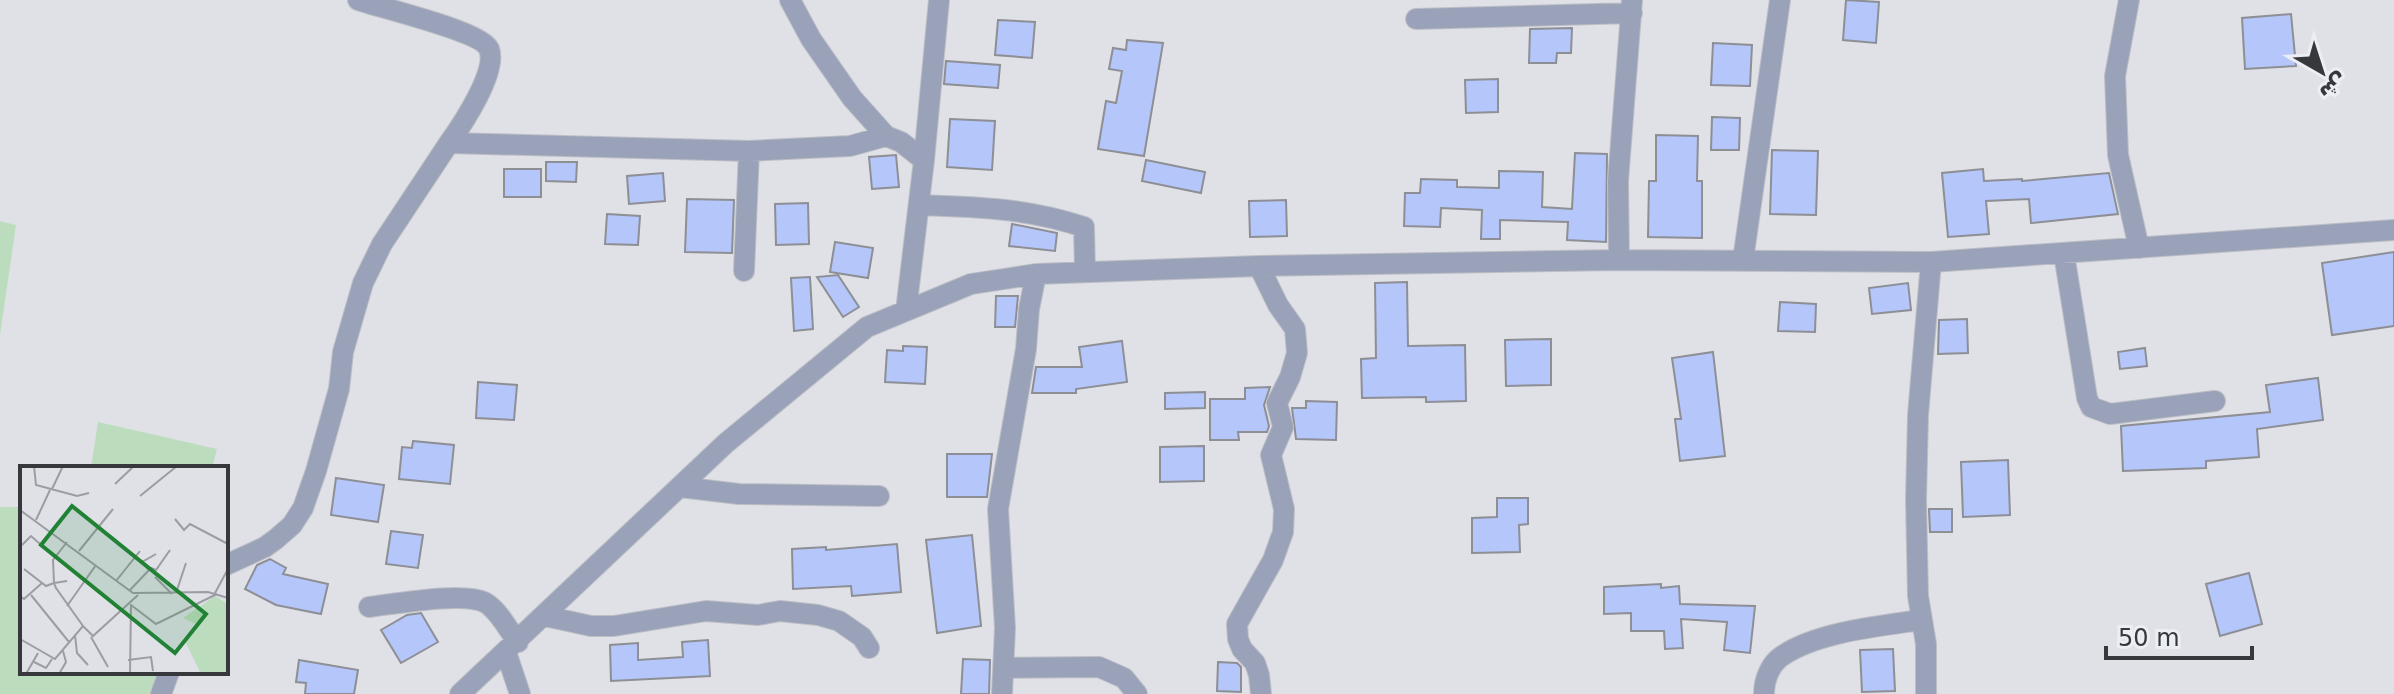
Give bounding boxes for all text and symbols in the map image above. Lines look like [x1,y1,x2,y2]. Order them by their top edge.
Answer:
north arrow [2282,32,2362,112]
text: ش [2315,68,2354,106]
inset map [20,466,228,674]
scale bar [2106,610,2252,660]
text: 50 m [2118,624,2180,652]

